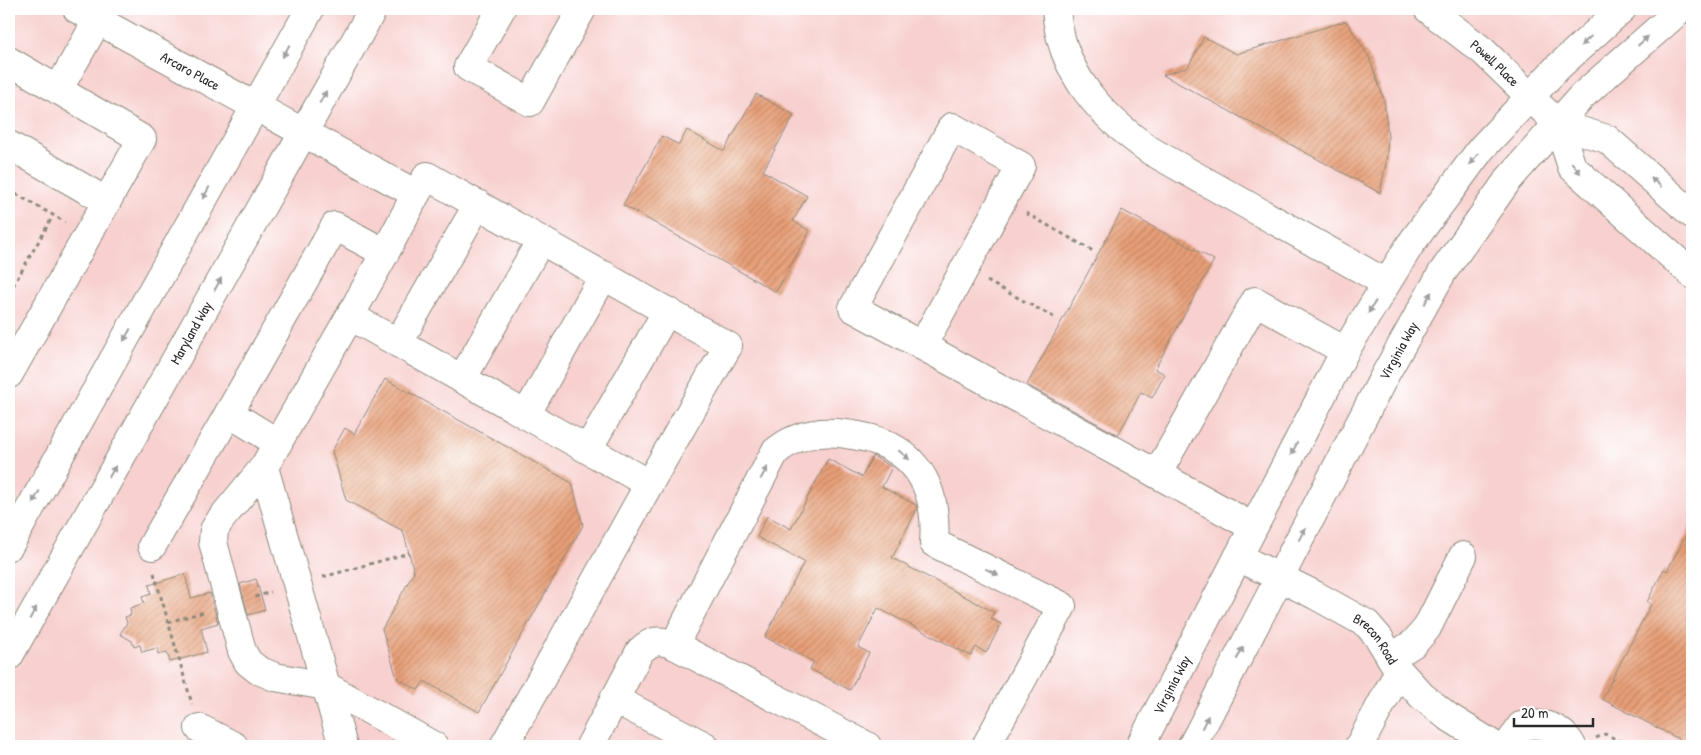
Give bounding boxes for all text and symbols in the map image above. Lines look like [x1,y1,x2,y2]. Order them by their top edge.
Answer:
street label: Powell Place [1467,35,1524,91]
one-way arrow [1580,35,1592,47]
one-way arrow [1636,35,1648,47]
one-way arrow [282,44,290,59]
street label: Arcaro Place [158,47,224,94]
one-way arrow [319,90,328,104]
one-way arrow [1468,152,1479,165]
one-way arrow [1571,162,1581,175]
one-way arrow [1650,176,1662,188]
one-way arrow [202,186,211,199]
one-way arrow [214,277,222,292]
one-way arrow [1424,291,1432,305]
street label: Maryland Way [165,297,217,367]
one-way arrow [1367,300,1376,313]
street label: Virginia Way [1374,318,1423,383]
one-way arrow [123,327,131,342]
one-way arrow [1290,442,1298,456]
one-way arrow [897,450,910,461]
one-way arrow [108,465,117,478]
one-way arrow [760,465,768,480]
one-way arrow [32,490,40,505]
one-way arrow [1298,527,1306,541]
one-way arrow [985,568,1000,576]
one-way arrow [28,607,37,620]
street label: Brecon Road [1350,608,1403,668]
one-way arrow [1236,646,1244,661]
street label: Virginia Way [1148,652,1195,717]
scale bar [1514,695,1592,727]
text: 20 m [1521,702,1548,723]
one-way arrow [1201,714,1209,729]

